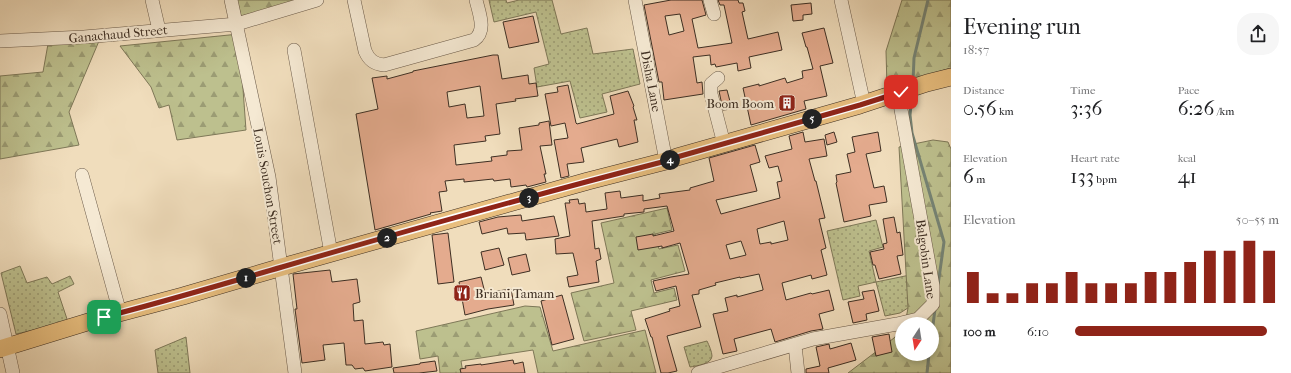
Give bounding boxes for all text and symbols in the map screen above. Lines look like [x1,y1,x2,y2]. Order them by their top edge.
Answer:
button: share [1237,13,1279,55]
text: Evening run [963,14,1081,40]
street label: Ganachaud Street [68,22,168,46]
text: 18:57 [963,42,989,57]
street label: Disha Lane [638,49,664,114]
pin [884,75,918,109]
icon: check [890,81,912,103]
text: Distance [963,84,1004,97]
text: Time [1070,84,1095,97]
text: Pace [1178,84,1200,97]
building icon: Boom Boom [777,93,797,113]
place label: Boom Boom [706,96,774,111]
text: 0.56 [963,97,997,120]
text: 3:36 [1070,97,1102,120]
text: 6:26 [1178,97,1214,120]
text: km [997,105,1014,118]
text: /km [1214,105,1234,118]
pin: 5 [802,109,822,129]
text: 5 [810,112,814,125]
street label: Louis Souchon Street [250,127,286,246]
pin: 4 [660,150,680,170]
text: Elevation [963,152,1007,165]
text: Heart rate [1070,152,1120,165]
text: kcal [1178,152,1196,165]
text: 4 [667,153,673,166]
text: 6 [963,165,974,188]
text: 133 [1070,165,1094,188]
text: 41 [1178,165,1197,188]
text: m [974,173,985,186]
text: bpm [1094,173,1117,186]
pin: 3 [519,188,539,208]
text: 3 [527,191,531,204]
text: Elevation [963,212,1016,227]
text: 50–55 m [1236,212,1279,227]
street label: Balgobin Lane [913,218,939,300]
pin: 2 [377,228,397,248]
text: 2 [384,231,390,244]
pin: 1 [236,268,256,288]
text: 1 [244,271,248,284]
restaurant icon: Briani Tamam [452,283,472,303]
place label: Briani Tamam [475,286,555,301]
pin [87,300,121,334]
icon: arrive [93,306,115,328]
north arrow [895,317,939,361]
map controls [895,317,939,361]
text: 100 m [963,324,996,339]
text: 6:10 [1027,324,1049,339]

